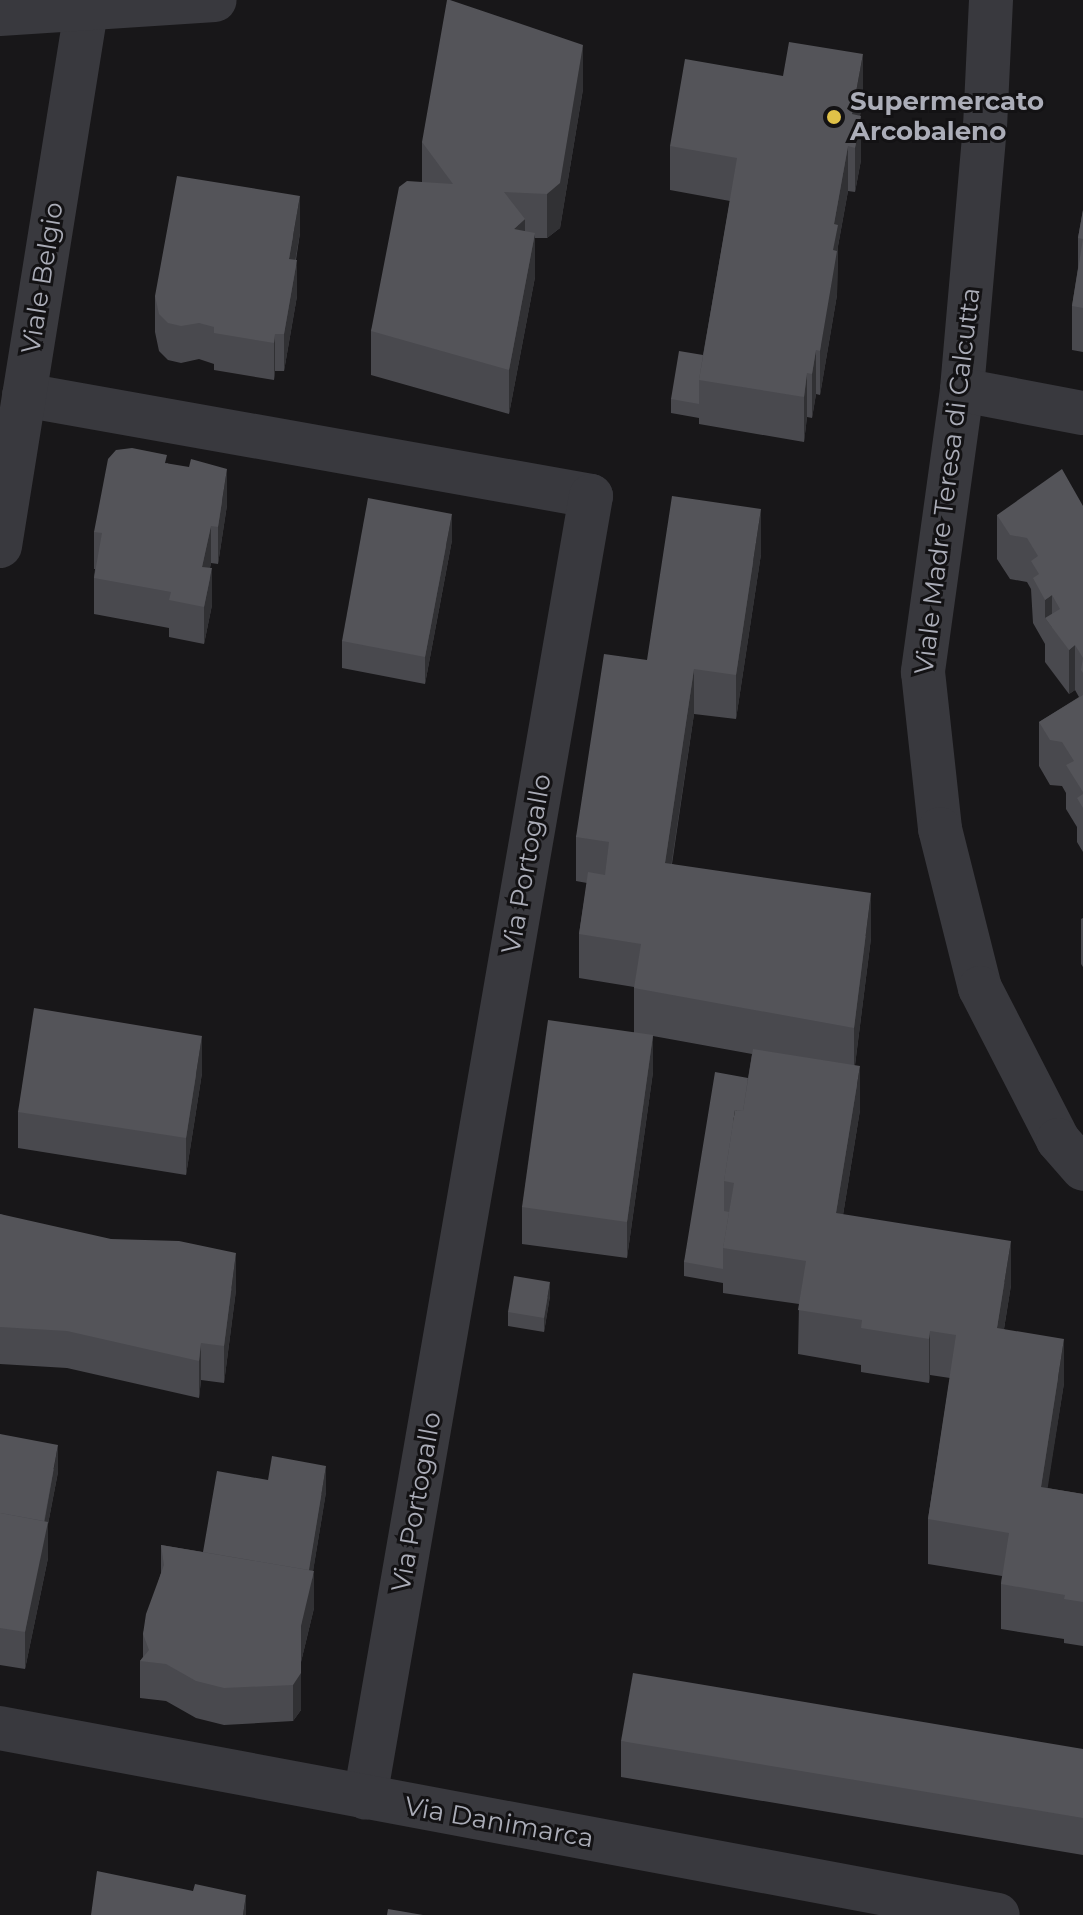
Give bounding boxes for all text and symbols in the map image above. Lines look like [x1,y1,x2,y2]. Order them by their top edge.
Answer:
place label: Supermercato Arcobaleno [850,86,1044,148]
marker: Supermercato Arcobaleno [825,108,843,126]
street label: Viale Belgio [16,200,70,356]
street label: Viale Madre Teresa di Calcutta [909,286,987,676]
street label: Via Portogallo [496,772,558,956]
street label: Via Portogallo [386,1410,448,1594]
street label: Via Danimarca [402,1791,596,1855]

